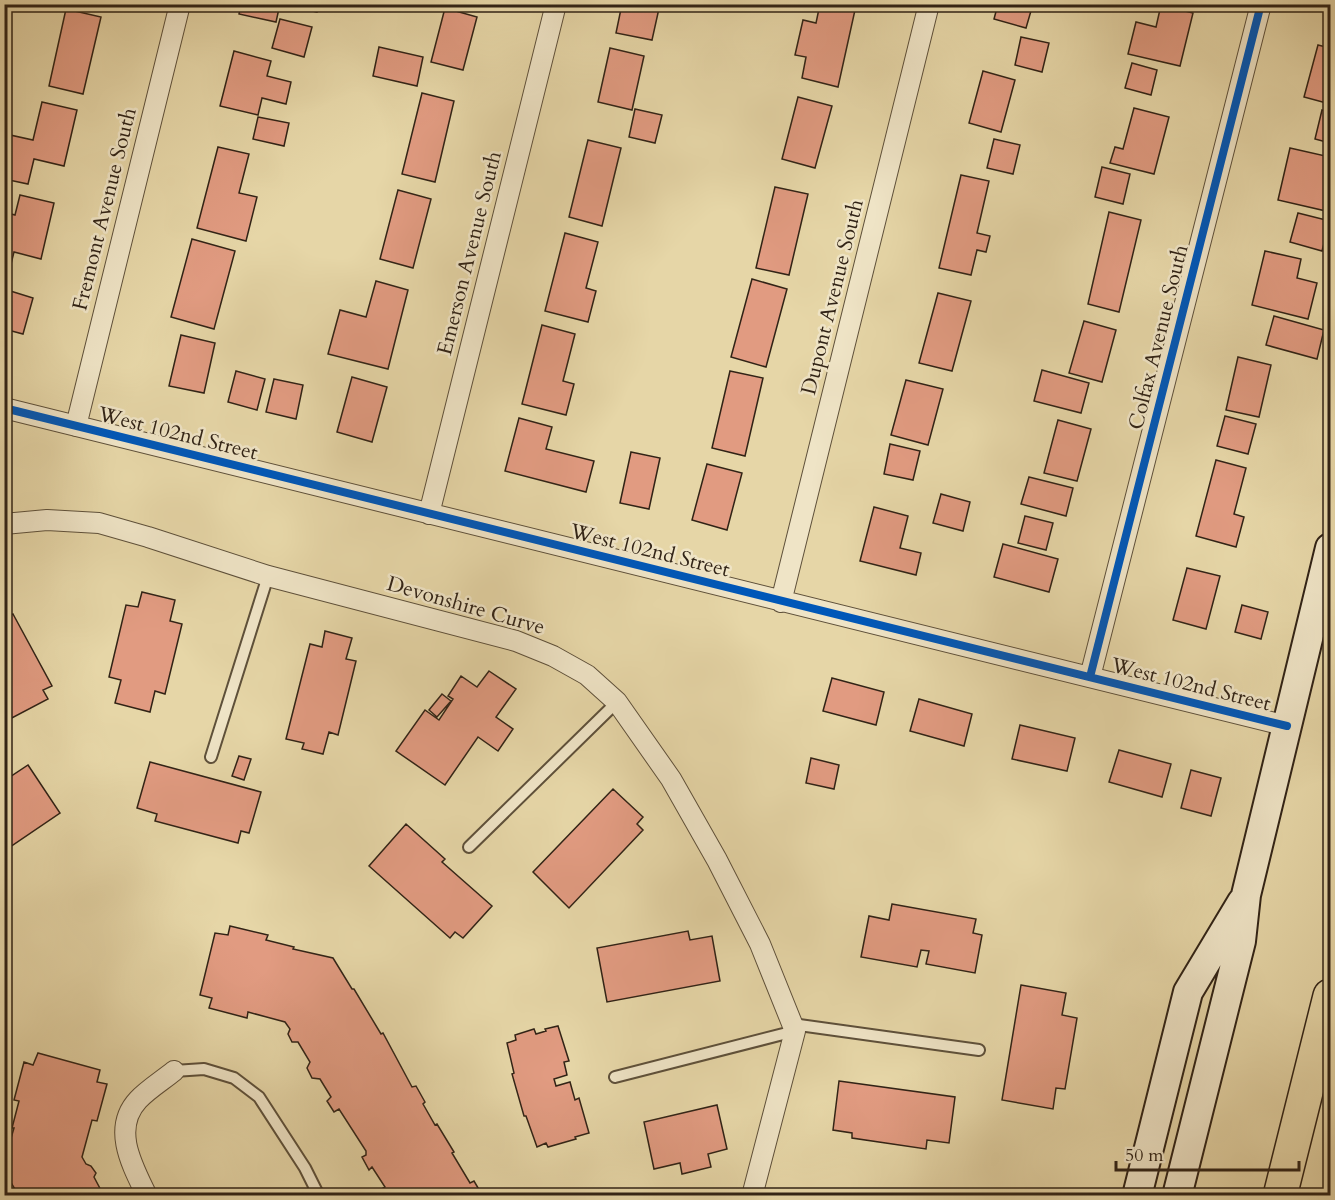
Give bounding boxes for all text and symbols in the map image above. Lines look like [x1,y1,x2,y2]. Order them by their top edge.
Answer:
street label: Fremont Avenue South [65,104,144,313]
street label: Emerson Avenue South [430,148,509,358]
street label: Dupont Avenue South [794,196,871,398]
street label: Colfax Avenue South [1121,241,1196,433]
street label: West 102nd Street [94,399,261,467]
street label: West 102nd Street [566,516,733,584]
street label: Devonshire Curve [383,569,548,642]
street label: West 102nd Street [1107,650,1274,718]
scale bar [1116,1134,1299,1172]
text: 50 m [1125,1143,1164,1168]

